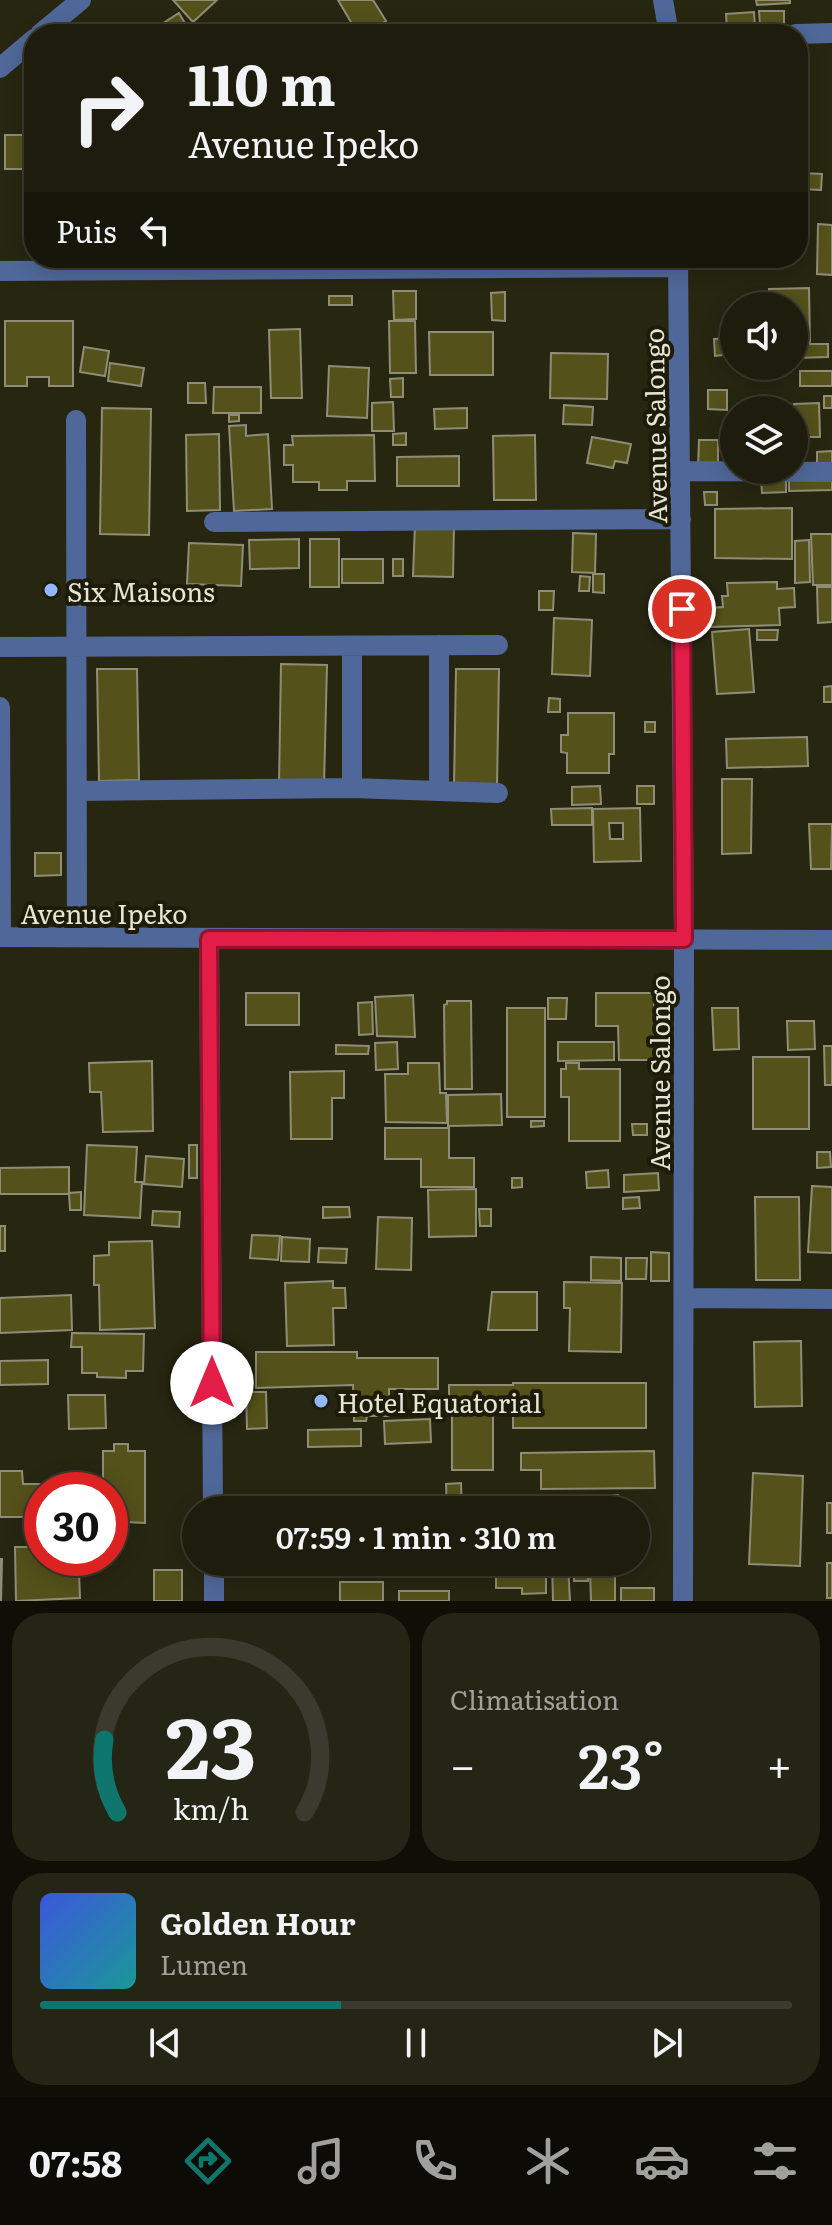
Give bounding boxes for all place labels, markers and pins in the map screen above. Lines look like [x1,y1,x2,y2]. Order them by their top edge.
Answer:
place label: Six Maisons [67,571,215,610]
pin [648,575,716,643]
marker: Six Maisons [42,581,60,599]
place label: Hotel Equatorial [337,1382,542,1421]
marker: Hotel Equatorial [312,1392,330,1410]

